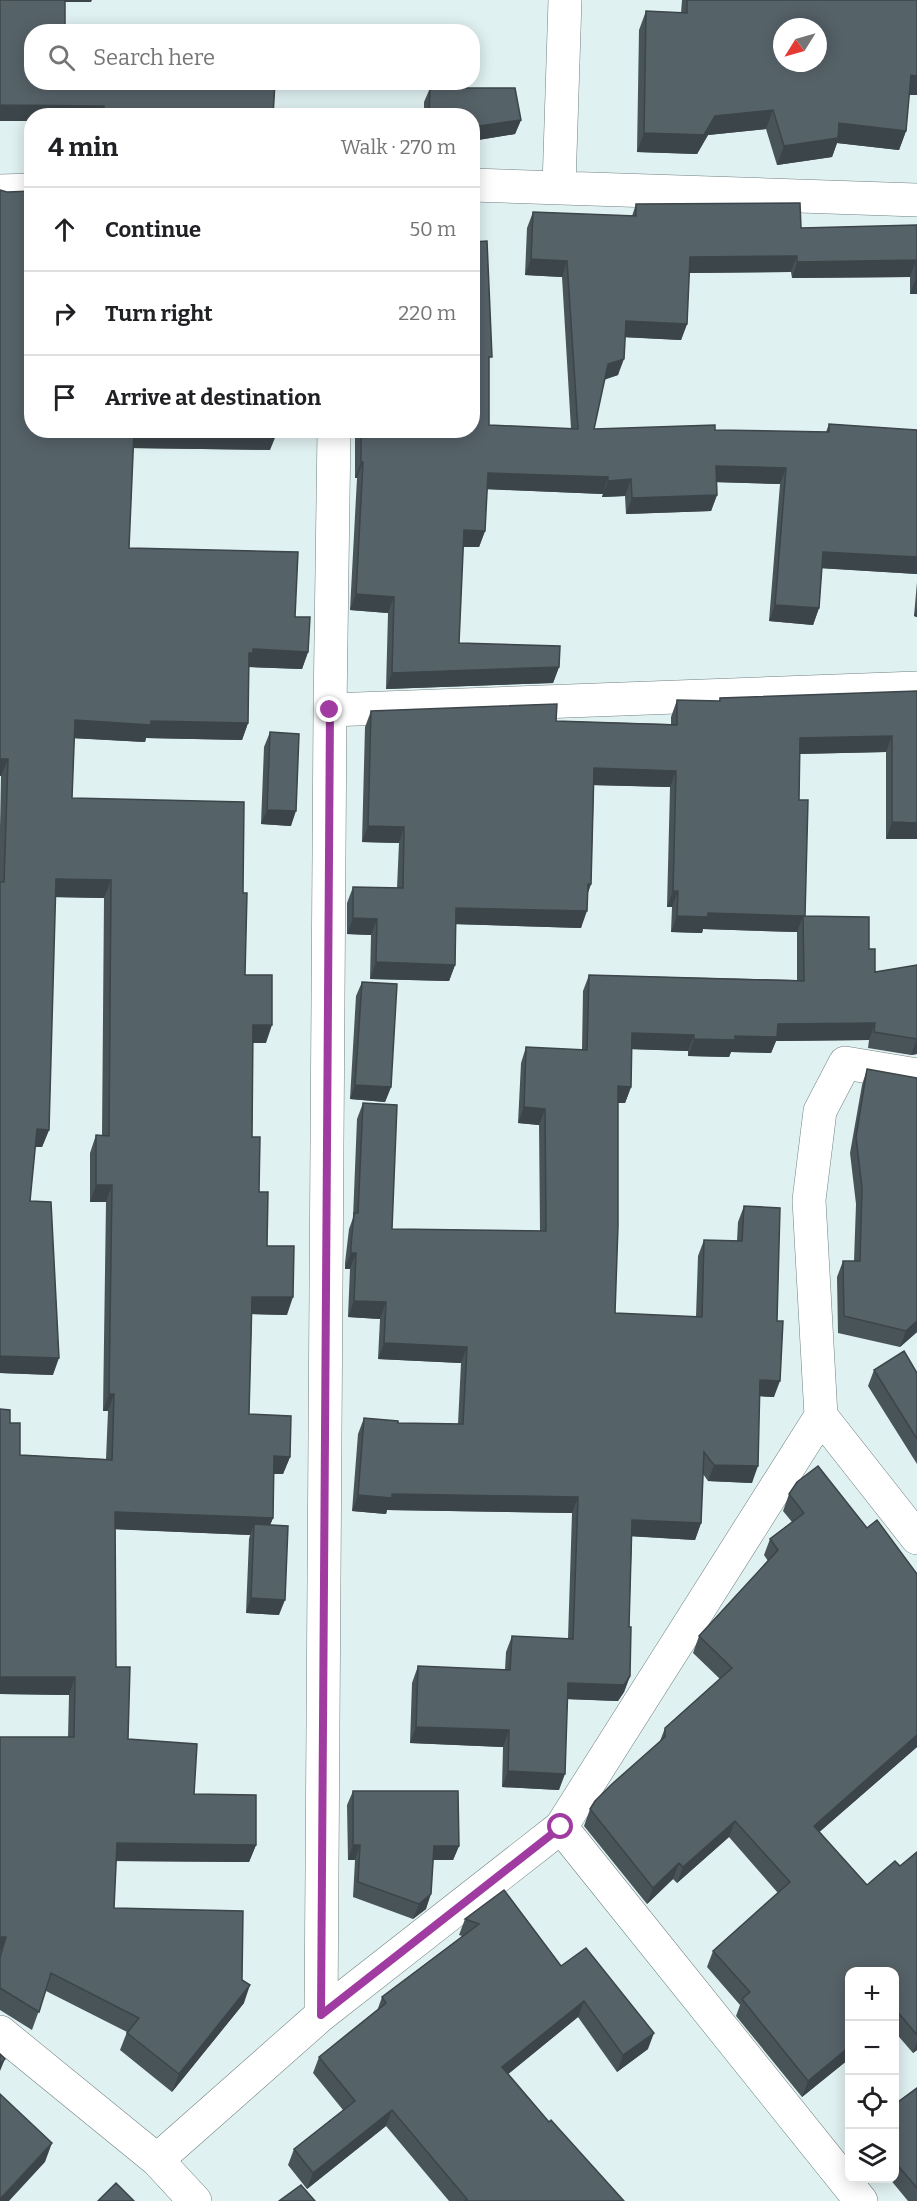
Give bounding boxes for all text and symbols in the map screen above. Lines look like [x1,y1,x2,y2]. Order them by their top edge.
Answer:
north arrow [773,18,827,72]
search box [24,24,480,90]
icon: search [45,41,78,74]
text: Search here [93,44,215,71]
text: 4 min [48,132,118,163]
text: Walk · 270 m [341,135,456,159]
icon: ahead [48,213,81,246]
text: Continue [105,216,201,243]
text: 50 m [409,217,456,241]
icon: right [48,297,81,330]
text: Turn right [105,300,213,327]
text: 220 m [398,301,456,325]
icon: arrive [48,381,81,414]
text: Arrive at destination [105,384,321,411]
route end [316,696,342,722]
route start [547,1813,573,1839]
map controls [845,1967,899,2183]
button: + [845,1967,899,2021]
button: − [845,2021,899,2075]
button: locate [845,2075,899,2129]
button: layers [845,2129,899,2183]

